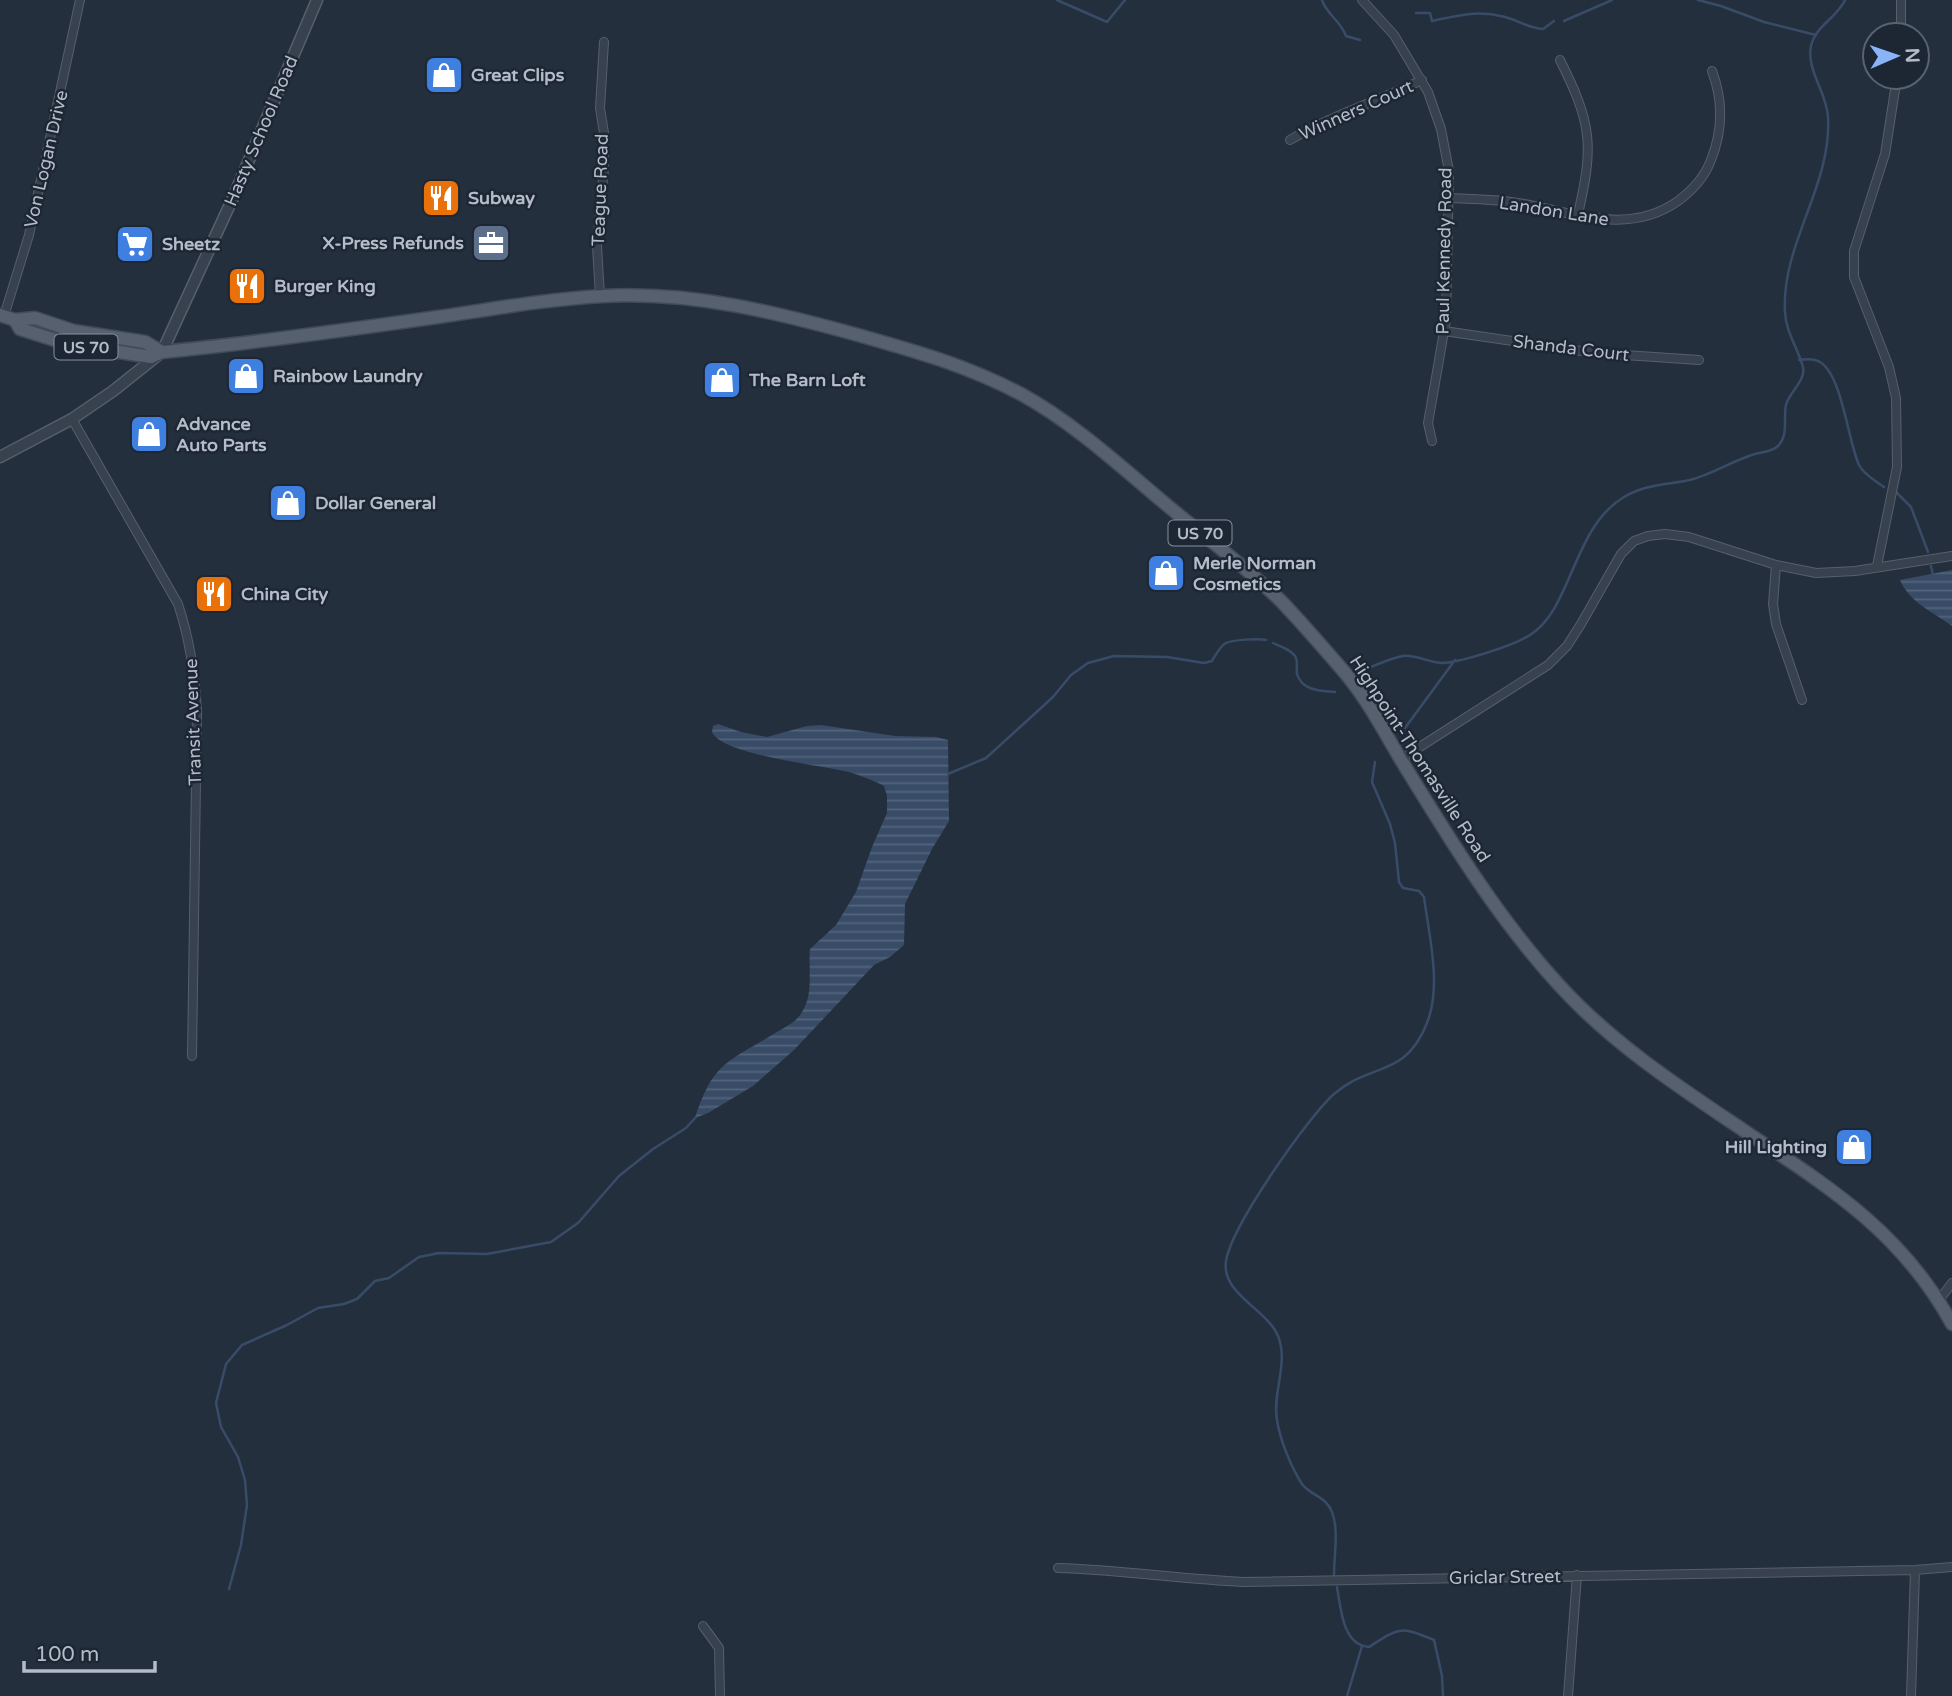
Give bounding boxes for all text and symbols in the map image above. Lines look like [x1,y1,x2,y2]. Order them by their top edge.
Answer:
north arrow [1861,21,1931,91]
text: N [1901,47,1923,63]
street label: Hasty School Road [219,52,303,210]
shop icon: Great Clips [423,54,465,96]
place label: Great Clips [471,64,565,86]
street label: Winners Court [1295,75,1417,145]
street label: Von Logan Drive [19,88,73,230]
street label: Teague Road [587,133,613,247]
street label: Paul Kennedy Road [1432,167,1456,335]
restaurant icon: Subway [420,177,462,219]
place label: Subway [468,187,535,209]
street label: Landon Lane [1497,191,1611,231]
office icon: X-Press Refunds [470,222,512,264]
supermarket icon: Sheetz [114,223,156,265]
place label: X-Press Refunds [323,232,464,254]
place label: Sheetz [162,233,220,255]
restaurant icon: Burger King [226,265,268,307]
place label: Burger King [274,275,376,297]
street label: Shanda Court [1512,330,1631,366]
road number: US 70 [55,334,118,360]
shop icon: Rainbow Laundry [225,355,267,397]
shop icon: The Barn Loft [701,359,743,401]
place label: Rainbow Laundry [273,365,423,387]
place label: The Barn Loft [748,369,866,391]
shop icon: Advance Auto Parts [128,413,170,455]
place label: Advance Auto Parts [176,413,267,456]
shop icon: Dollar General [267,482,309,524]
place label: Dollar General [315,492,436,514]
road number: US 70 [1168,520,1232,546]
shop icon: Merle Norman Cosmetics [1145,552,1187,594]
place label: Merle Norman Cosmetics [1193,552,1316,595]
restaurant icon: China City [193,573,235,615]
place label: China City [241,583,328,605]
street label: Highpoint-Thomasville Road [1345,652,1495,866]
street label: Transit Avenue [180,658,206,786]
shop icon: Hill Lighting [1833,1126,1875,1168]
place label: Hill Lighting [1725,1136,1827,1158]
street label: Griclar Street [1449,1565,1561,1589]
scale bar [24,1630,156,1674]
text: 100 m [35,1642,99,1667]

